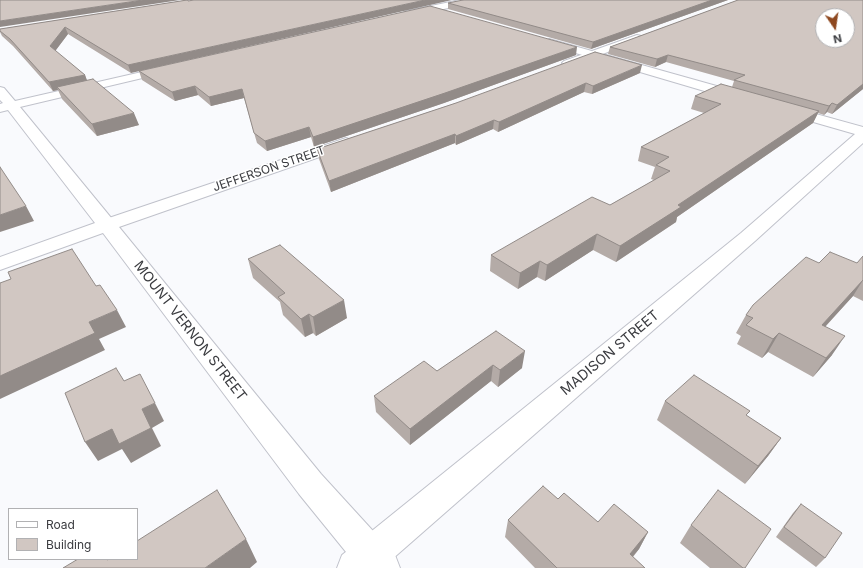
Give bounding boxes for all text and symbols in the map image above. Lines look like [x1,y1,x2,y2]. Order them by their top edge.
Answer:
north arrow [815,8,855,48]
text: N [832,31,843,46]
street label: JEFFERSON STREET [211,143,327,195]
street label: MOUNT VERNON STREET [130,258,250,404]
street label: MADISON STREET [557,307,663,399]
legend [8,508,138,560]
text: Road [46,517,75,532]
text: Building [46,537,91,552]

